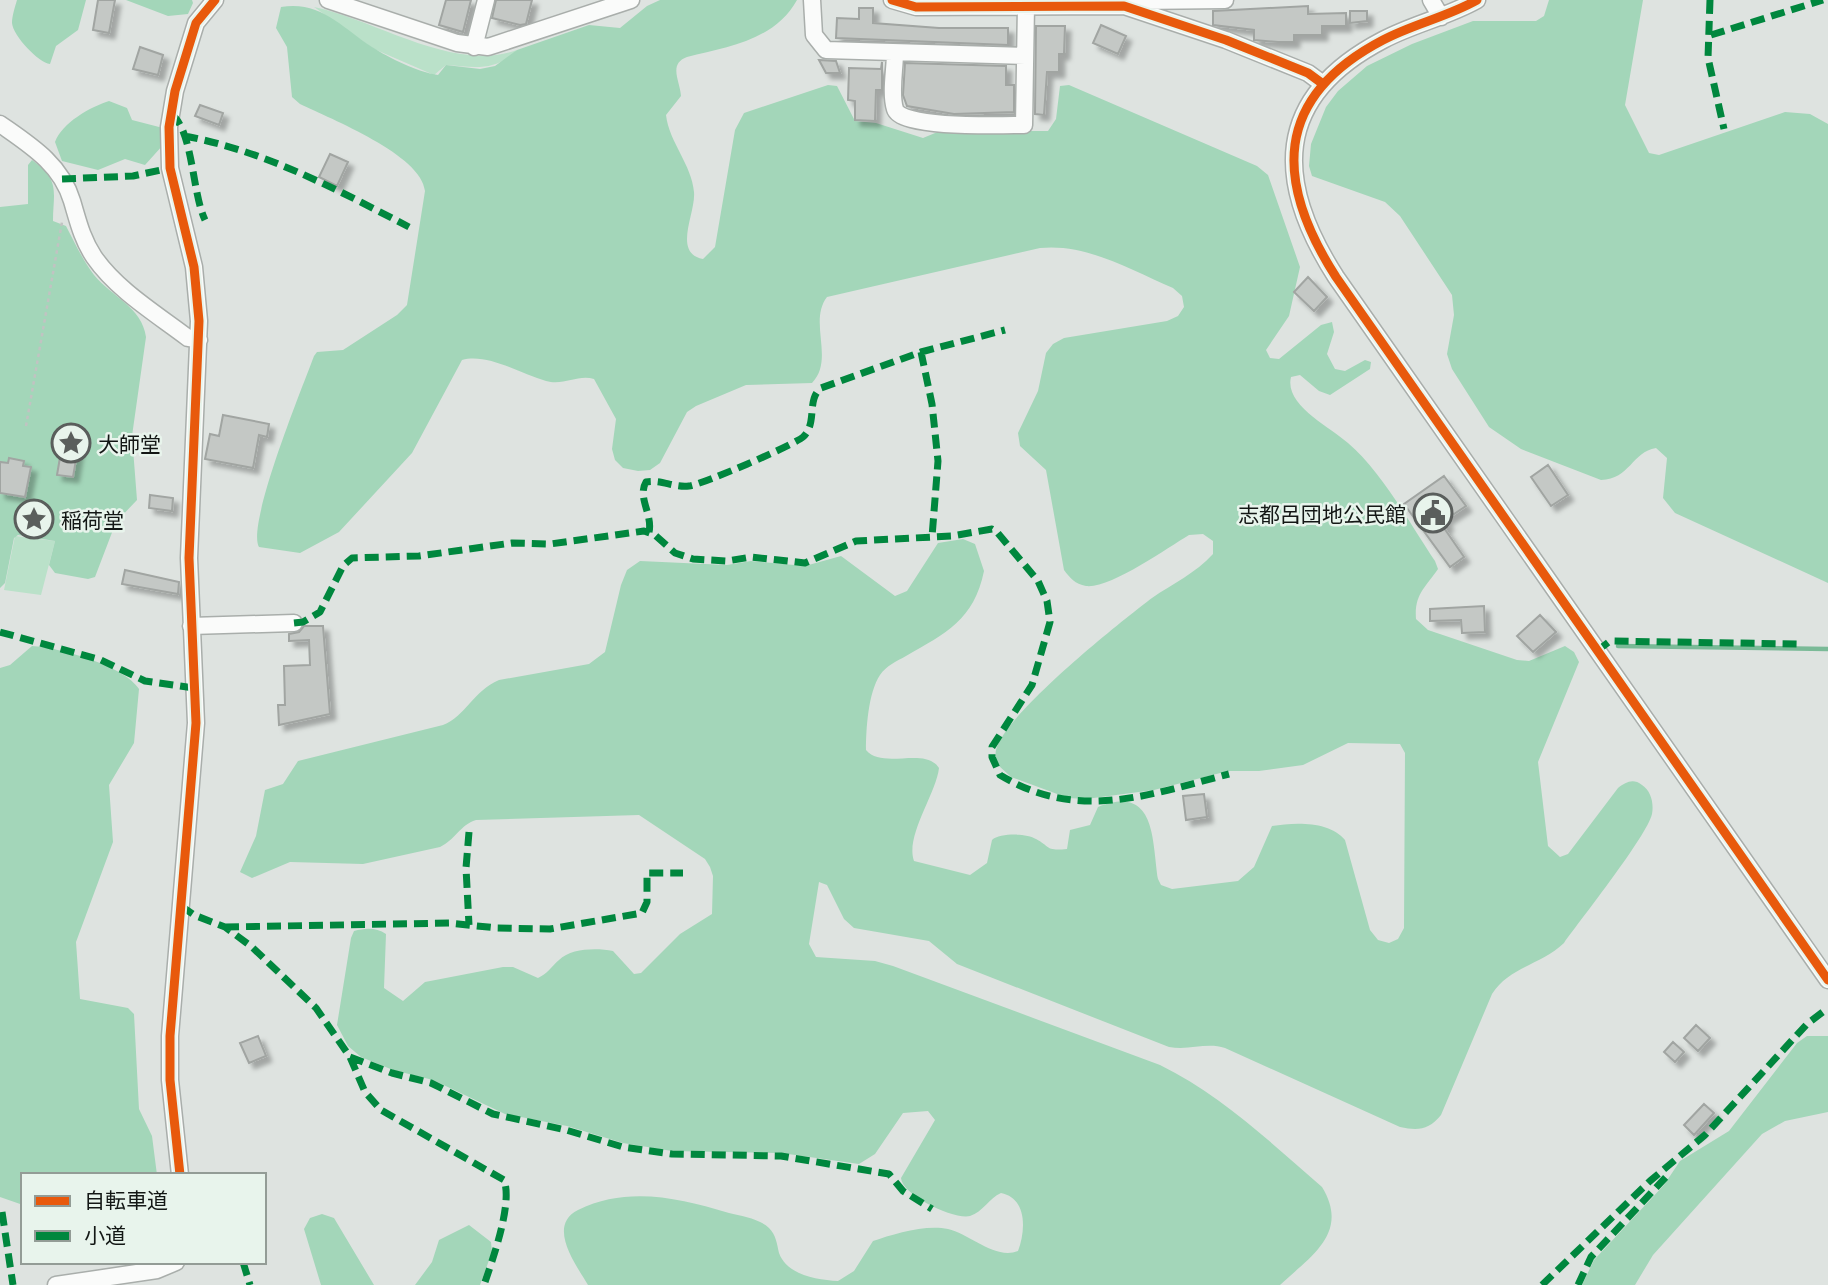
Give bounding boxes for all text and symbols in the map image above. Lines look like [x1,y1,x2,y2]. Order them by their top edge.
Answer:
place icon: 大師堂 [50,422,92,464]
place label: 大師堂 [98,429,161,457]
public building icon: 志都呂団地公民館 [1412,492,1454,534]
place icon: 稲荷堂 [13,498,55,540]
place label: 志都呂団地公民館 [1238,499,1406,527]
place label: 稲荷堂 [61,505,124,533]
legend [21,1173,266,1264]
text: 自転車道 [84,1185,168,1213]
text: 小道 [84,1220,126,1248]

